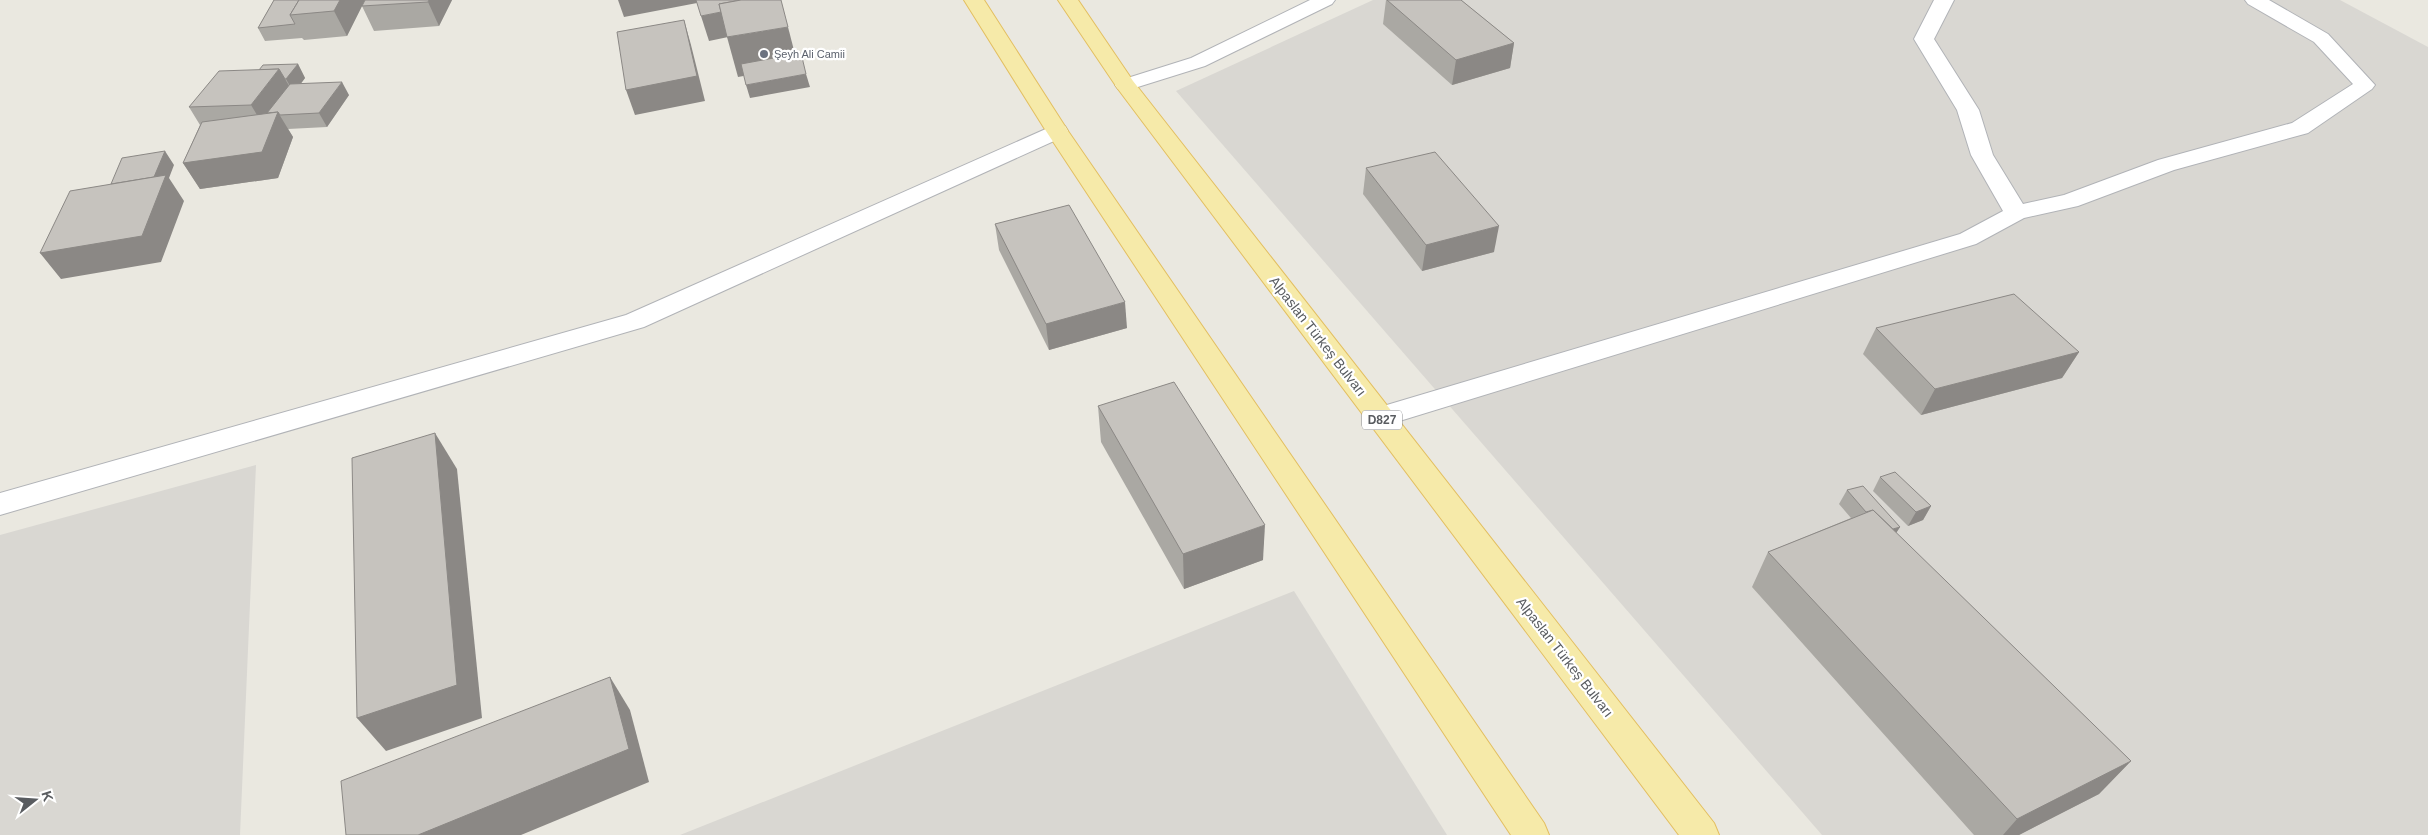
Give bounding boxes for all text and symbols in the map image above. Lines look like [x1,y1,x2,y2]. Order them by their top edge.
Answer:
marker: Şeyh Ali Camii [758,48,770,60]
place label: Şeyh Ali Camii [774,48,845,60]
street label: Alpaslan Türkeş Bulvarı [1266,273,1370,399]
road number: D827 [1362,410,1402,430]
street label: Alpaslan Türkeş Bulvarı [1513,594,1617,720]
north arrow [10,775,60,825]
text: K [38,789,57,803]

